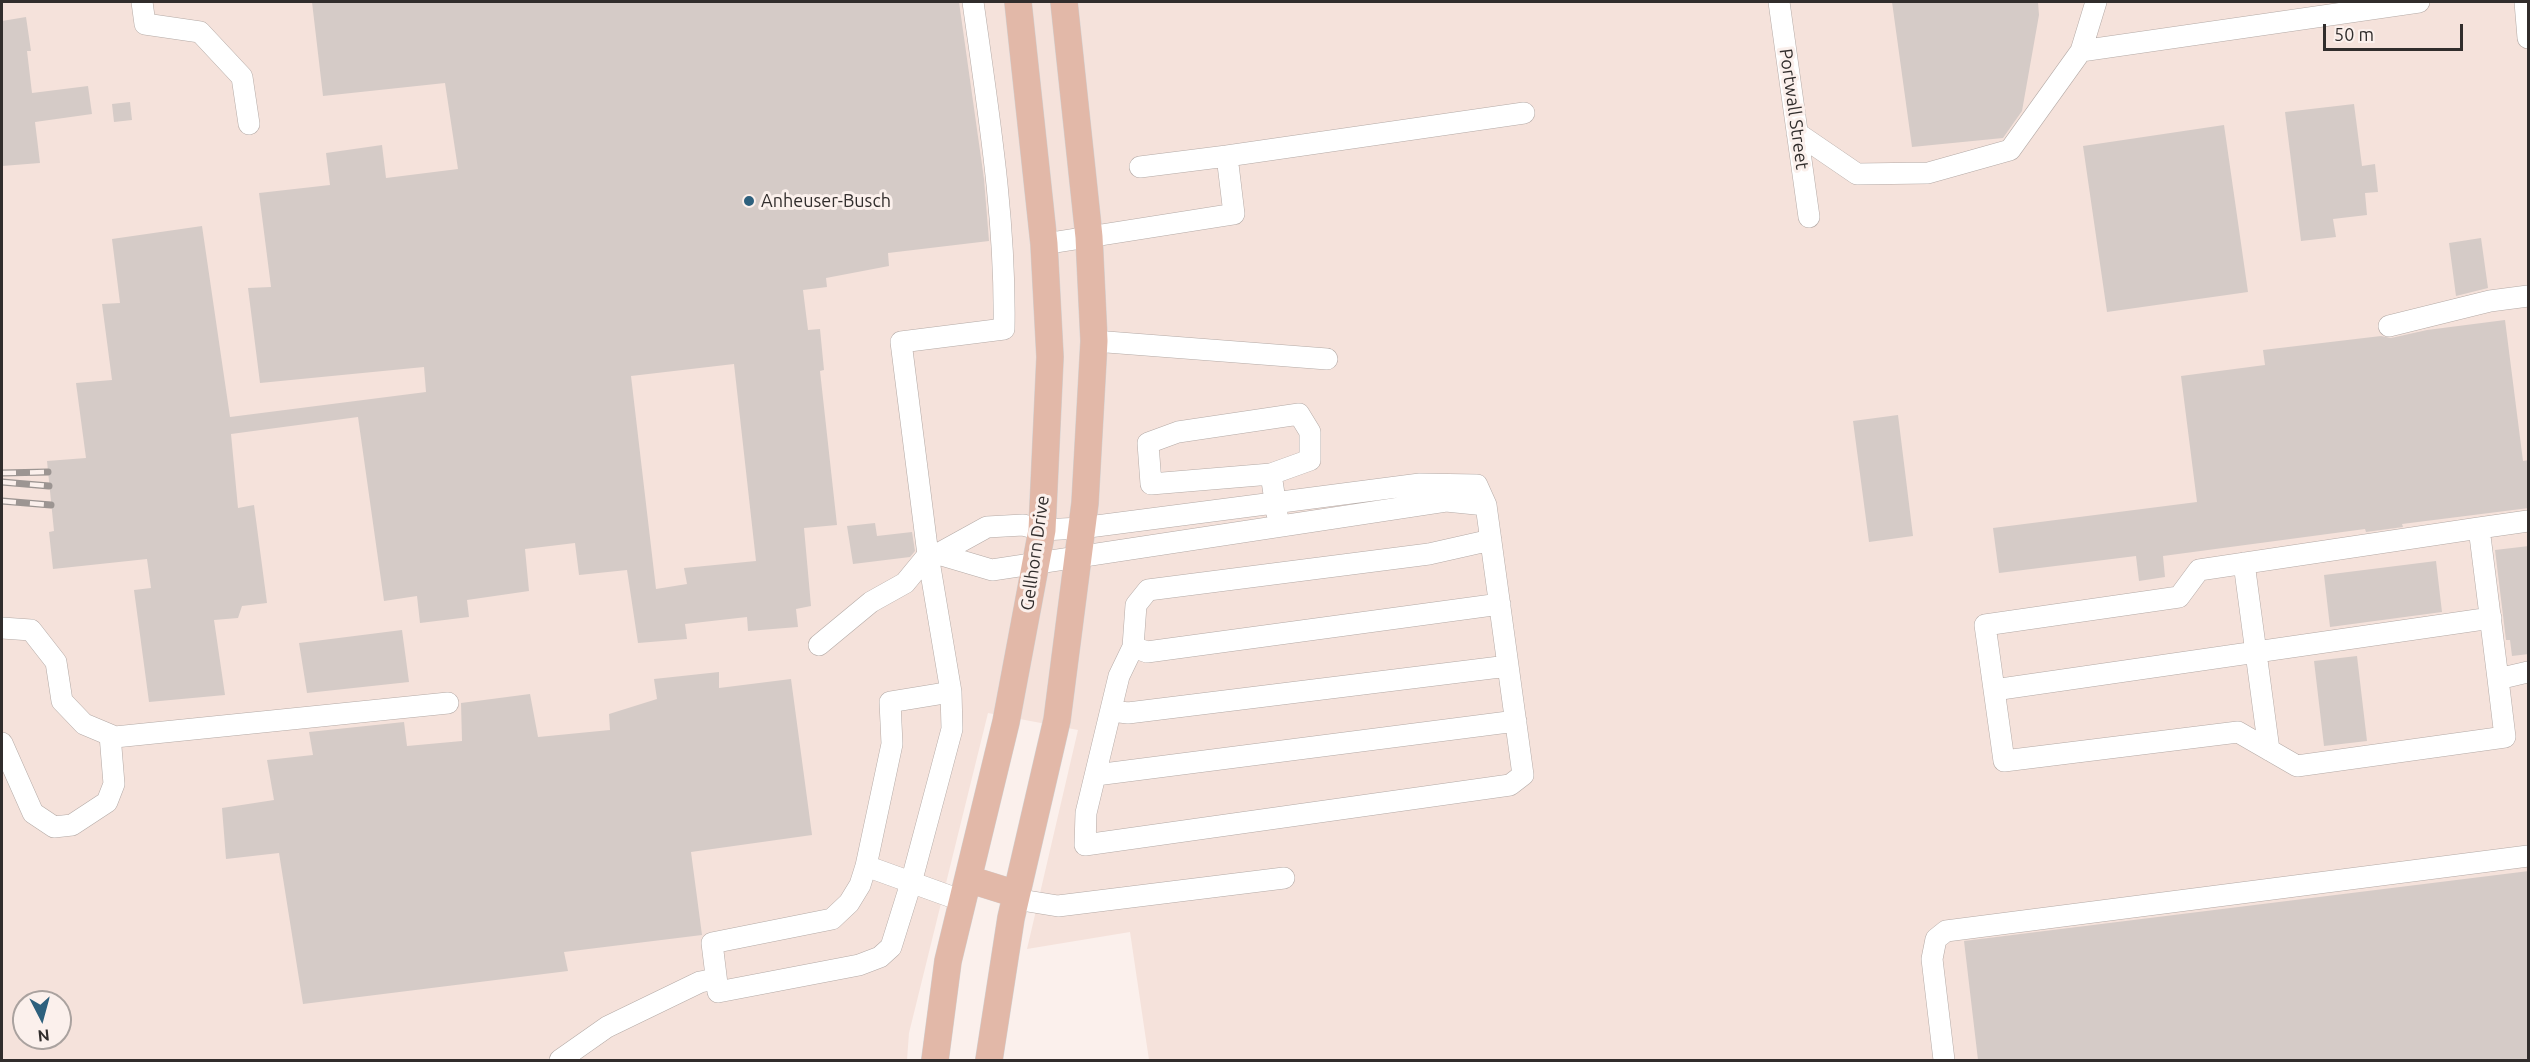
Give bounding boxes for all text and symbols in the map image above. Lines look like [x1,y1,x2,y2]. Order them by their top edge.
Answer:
scale bar [2326,12,2466,50]
text: 50 m [2334,24,2374,44]
street label: Portwall Street [1775,47,1813,171]
place label: Anheuser-Busch [761,190,891,212]
marker: Anheuser-Busch [742,194,756,208]
street label: Gellhorn Drive [1016,494,1054,612]
north arrow [12,990,72,1050]
text: N [37,1026,51,1045]

